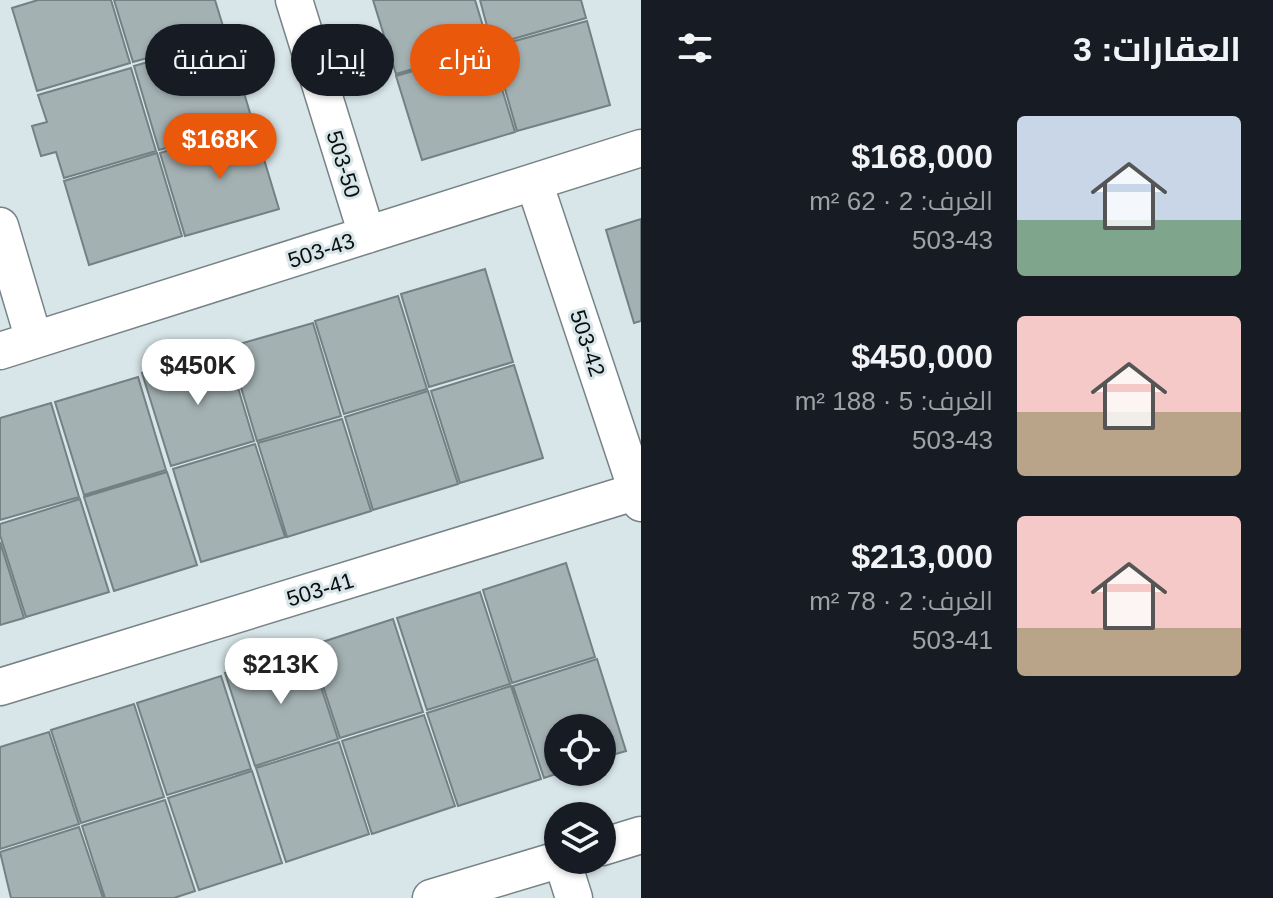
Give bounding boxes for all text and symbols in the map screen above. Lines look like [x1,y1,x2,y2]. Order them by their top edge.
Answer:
chip: تصفية [145,24,275,96]
chip: إيجار [291,24,394,96]
chip: شراء [410,24,520,96]
icon: filters [673,26,717,70]
text: العقارات: 3 [1073,30,1241,68]
pin: $168K [164,113,276,181]
text: $168K [182,124,258,154]
street label: 503-50 [322,128,365,201]
text: $168,000 [851,137,993,175]
icon: home [1081,148,1177,244]
text: الغرف: 2 · 62 m² [809,186,993,216]
text: 503-43 [912,225,993,255]
street label: 503-43 [285,228,358,273]
street label: 503-42 [565,307,610,380]
text: $450,000 [851,337,993,375]
pin: $450K [142,339,254,407]
icon: home [1081,348,1177,444]
text: $450K [160,350,236,380]
text: الغرف: 5 · 188 m² [795,386,993,416]
text: 503-43 [912,425,993,455]
text: $213,000 [851,537,993,575]
icon: home [1081,548,1177,644]
street label: 503-41 [284,568,357,611]
text: الغرف: 2 · 78 m² [809,586,993,616]
text: 503-41 [912,625,993,655]
pin: $213K [225,638,337,706]
text: $213K [243,649,319,679]
map controls [544,714,616,874]
button: locate [544,714,616,786]
button: layers [544,802,616,874]

